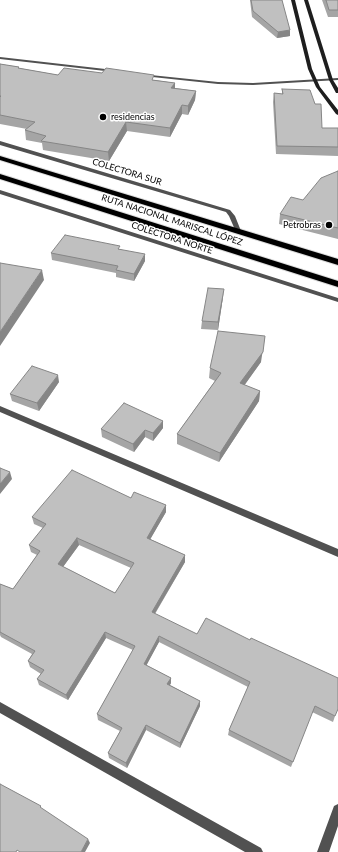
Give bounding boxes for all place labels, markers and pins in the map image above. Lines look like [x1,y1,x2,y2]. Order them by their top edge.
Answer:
marker: residencias [98,112,108,122]
place label: residencias [111,112,155,122]
place label: Petrobras [283,220,321,230]
marker: Petrobras [324,220,334,230]

